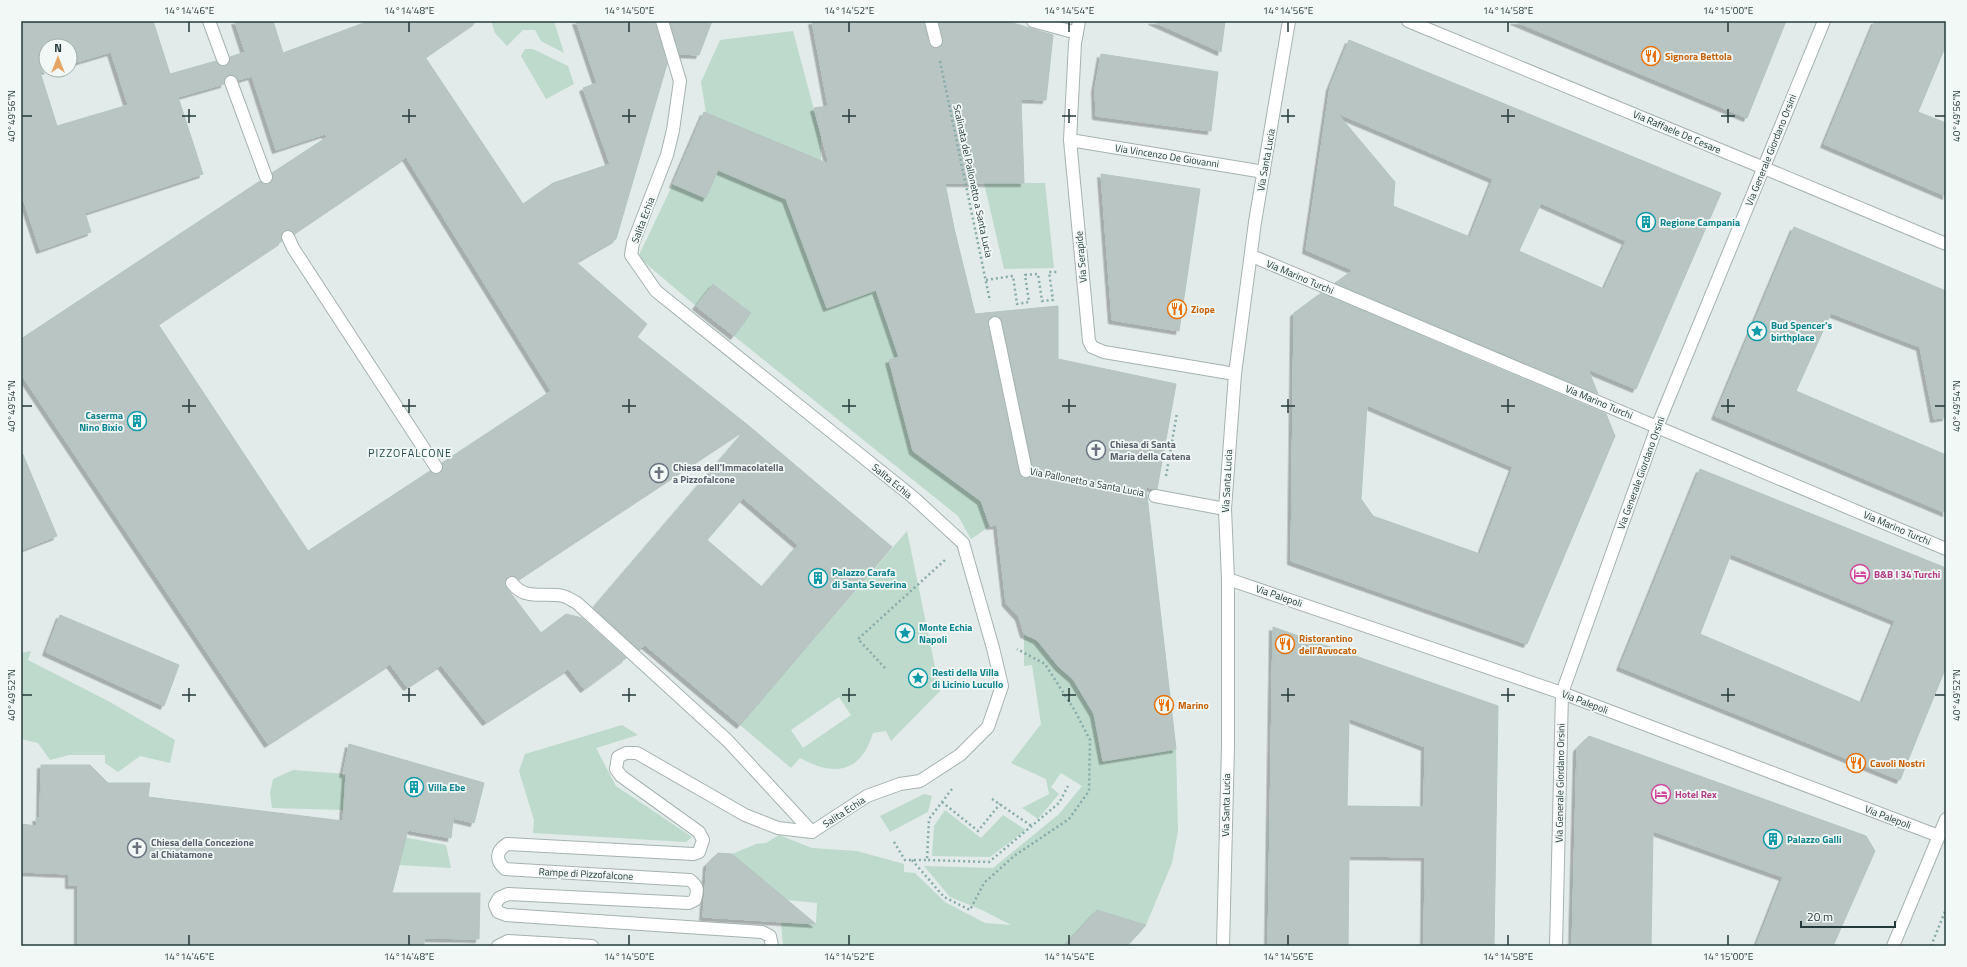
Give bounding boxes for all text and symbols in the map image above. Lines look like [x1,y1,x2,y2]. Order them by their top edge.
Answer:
text: 14°14'46"E [164,3,215,18]
text: 14°14'48"E [384,3,435,18]
text: 14°14'50"E [604,3,655,18]
text: 14°14'52"E [824,3,875,18]
text: 14°14'54"E [1044,3,1095,18]
text: 14°14'56"E [1263,3,1314,18]
text: 14°14'58"E [1483,3,1534,18]
text: 14°15'00"E [1703,3,1754,18]
north arrow [38,38,78,78]
text: N [54,40,62,56]
restaurant icon: Signora Bettola [1640,45,1662,67]
place label: Signora Bettola [1665,49,1732,64]
text: 40°49'56"N [4,90,19,142]
text: 40°49'56"N [1949,90,1964,142]
street label: Via Generale Giordano Orsini [1742,92,1800,208]
street label: Scalinata del Pallonetto a Santa Lucia [949,103,997,259]
street label: Via Raffaele De Cesare [1630,107,1724,157]
street label: Via Santa Lucia [1253,128,1279,192]
street label: Via Vincenzo De Giovanni [1114,140,1220,172]
street label: Salita Echia [627,195,659,245]
building icon: Regione Campania [1635,211,1657,233]
place label: Regione Campania [1660,215,1740,230]
street label: Via Serapide [1071,230,1091,284]
street label: Via Marino Turchi [1264,256,1336,298]
restaurant icon: Ziope [1166,298,1188,320]
place label: Ziope [1191,302,1215,317]
place label: Bud Spencer's birthplace [1771,318,1832,345]
place icon: Bud Spencer's birthplace [1746,320,1768,342]
text: 40°49'54"N [4,380,19,432]
text: 40°49'54"N [1949,380,1964,432]
street label: Via Marino Turchi [1563,381,1635,423]
place label: Caserma Nino Bixio [79,408,123,435]
building icon: Caserma Nino Bixio [126,410,148,432]
street label: Via Generale Giordano Orsini [1614,414,1668,532]
place label: Chiesa di Santa Maria della Catena [1110,437,1191,464]
church icon: Chiesa di Santa Maria della Catena [1085,439,1107,461]
district label: PIZZOFALCONE [368,445,452,461]
street label: Via Santa Lucia [1218,449,1236,513]
place label: Chiesa dell'Immacolatella a Pizzofalcone [673,460,784,487]
street label: Salita Echia [869,460,915,502]
church icon: Chiesa dell'Immacolatella a Pizzofalcone [648,462,670,484]
street label: Via Pallonetto a Santa Lucia [1029,464,1145,500]
street label: Via Marino Turchi [1861,507,1933,549]
hotel icon: B&B I 34 Turchi [1849,563,1871,585]
place label: Palazzo Carafa di Santa Severina [832,565,907,592]
building icon: Palazzo Carafa di Santa Severina [807,567,829,589]
place label: B&B I 34 Turchi [1874,567,1940,582]
street label: Via Palepoli [1254,581,1304,611]
place label: Monte Echia Napoli [919,620,972,647]
place icon: Monte Echia Napoli [894,622,916,644]
place label: Ristorantino dell'Avvocato [1299,631,1357,658]
restaurant icon: Ristorantino dell'Avvocato [1274,633,1296,655]
place label: Resti della Villa di Licinio Lucullo [932,665,1003,692]
place icon: Resti della Villa di Licinio Lucullo [907,667,929,689]
text: 40°49'52"N [4,669,19,721]
text: 40°49'52"N [1949,669,1964,721]
street label: Via Palepoli [1560,686,1610,718]
restaurant icon: Marino [1153,694,1175,716]
place label: Marino [1178,698,1209,713]
street label: Via Generale Giordano Orsini [1551,723,1569,843]
restaurant icon: Cavoli Nostri [1845,752,1867,774]
place label: Cavoli Nostri [1870,756,1925,771]
street label: Via Santa Lucia [1218,773,1234,837]
building icon: Villa Ebe [403,776,425,798]
place label: Villa Ebe [428,780,465,795]
hotel icon: Hotel Rex [1650,783,1672,805]
place label: Hotel Rex [1675,787,1717,802]
street label: Salita Echia [820,793,868,831]
street label: Via Palepoli [1863,801,1913,833]
building icon: Palazzo Galli [1762,828,1784,850]
place label: Palazzo Galli [1787,832,1842,847]
place label: Chiesa della Concezione al Chiatamone [151,835,254,862]
church icon: Chiesa della Concezione al Chiatamone [126,837,148,859]
street label: Rampe di Pizzofalcone [538,864,634,884]
scale bar [1801,903,1895,929]
text: 20 m [1807,907,1833,926]
text: 14°14'46"E [164,949,215,964]
text: 14°14'48"E [384,949,435,964]
text: 14°14'50"E [604,949,655,964]
text: 14°14'52"E [824,949,875,964]
text: 14°14'54"E [1044,949,1095,964]
text: 14°14'56"E [1263,949,1314,964]
text: 14°14'58"E [1483,949,1534,964]
text: 14°15'00"E [1703,949,1754,964]

